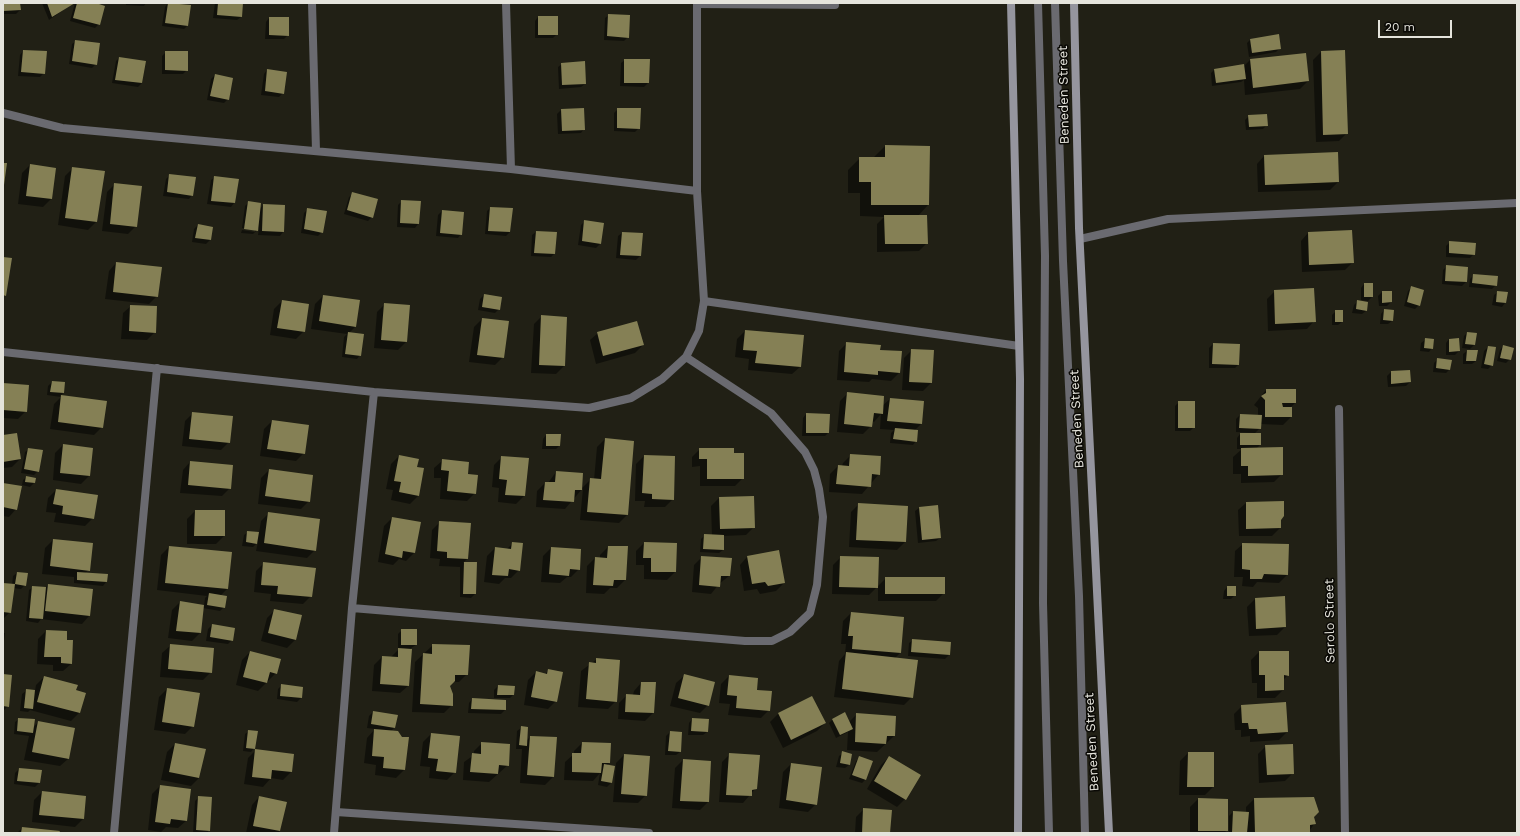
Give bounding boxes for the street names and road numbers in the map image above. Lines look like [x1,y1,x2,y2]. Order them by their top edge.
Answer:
street label: Beneden Street [1055,45,1073,145]
street label: Beneden Street [1067,369,1087,469]
street label: Serolo Street [1321,579,1339,663]
street label: Beneden Street [1082,692,1102,792]

